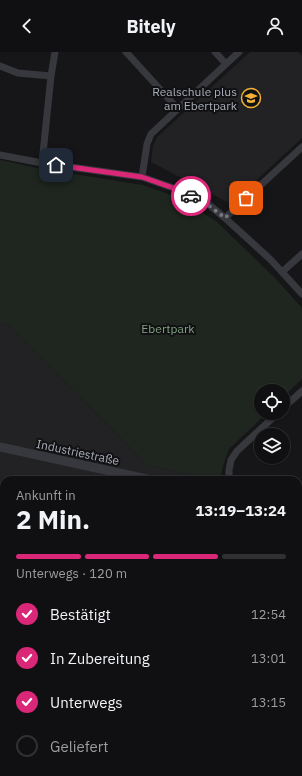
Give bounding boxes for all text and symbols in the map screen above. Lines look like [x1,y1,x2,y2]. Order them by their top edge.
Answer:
icon: back [16,15,38,37]
text: Bitely [126,15,176,38]
icon: person [264,15,286,37]
place label: Realschule plus am Ebertpark [152,84,238,113]
school or university icon: Realschule plus am Ebertpark [240,87,262,109]
pin [39,148,73,182]
icon: home [45,154,67,176]
courier [171,176,211,216]
pin [229,181,263,215]
icon: car [180,185,202,207]
icon: bag [235,187,257,209]
park label: Ebertpark [141,321,195,336]
map controls [254,384,290,464]
button: locate [254,384,290,420]
button: layers [254,428,290,464]
street label: Industriestraße [35,436,121,468]
text: Ankunft in [16,487,76,504]
text: 13:19–13:24 [195,501,286,520]
text: 2 Min. [16,502,90,536]
text: Unterwegs · 120 m [16,565,127,582]
icon: check [16,603,38,625]
text: Bestätigt [50,605,111,624]
text: 12:54 [251,606,286,623]
icon: check [16,647,38,669]
text: In Zubereitung [50,649,150,668]
text: 13:01 [251,650,286,667]
icon: check [16,691,38,713]
text: Unterwegs [50,693,123,712]
text: 13:15 [251,694,286,711]
text: Geliefert [50,737,109,756]

